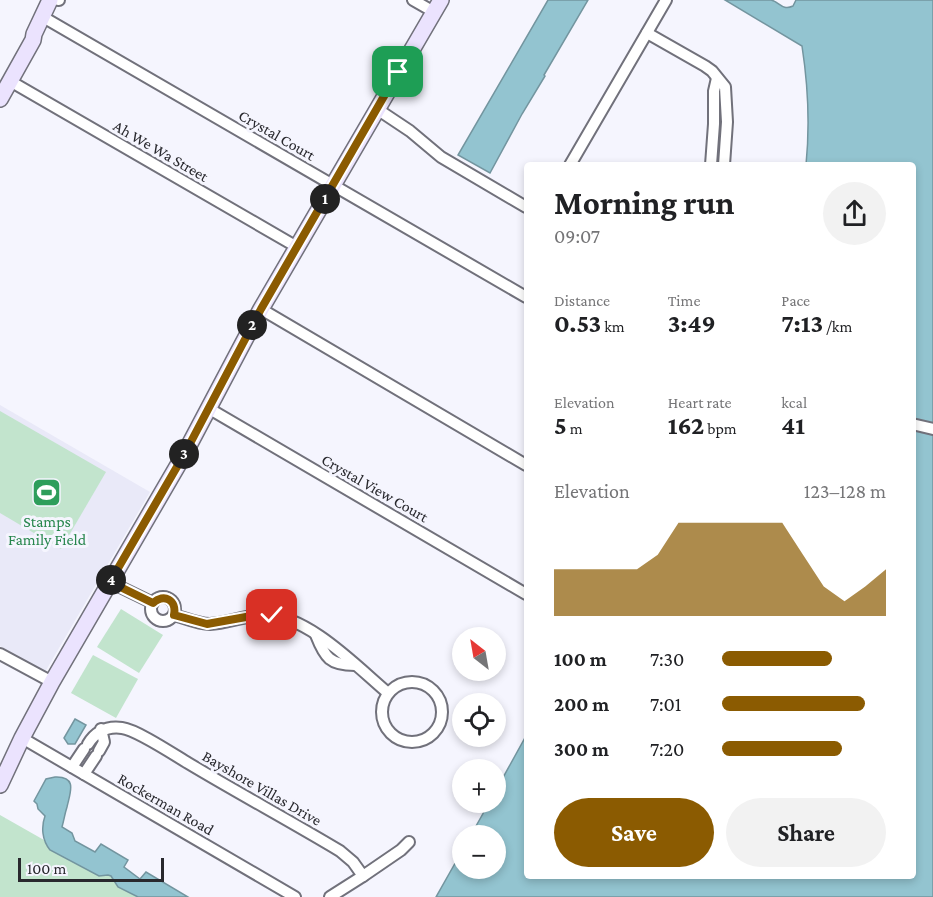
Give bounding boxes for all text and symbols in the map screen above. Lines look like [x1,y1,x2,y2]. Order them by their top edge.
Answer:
pin [372,46,423,97]
icon: arrive [381,55,414,88]
street label: Crystal Court [235,106,319,165]
street label: Ah We Wa Street [111,117,212,185]
button: share [823,182,886,245]
pin: 1 [310,184,340,214]
text: Morning run [554,184,735,221]
text: 1 [322,190,328,207]
text: 09:07 [554,225,600,247]
text: Distance [554,292,610,309]
text: Time [668,292,700,309]
text: Pace [781,292,810,309]
text: 0.53 [554,309,601,338]
text: 3:49 [668,309,716,338]
text: 7:13 [781,309,823,338]
pin: 2 [237,310,267,340]
text: 2 [248,316,256,333]
text: km [601,318,625,335]
text: /km [823,318,852,335]
text: Elevation [554,394,615,411]
text: Heart rate [668,394,732,411]
text: kcal [781,394,807,411]
text: 5 [554,411,567,440]
text: 162 [668,411,704,440]
text: 41 [781,411,805,440]
text: m [567,420,583,437]
text: bpm [704,420,737,437]
pin: 3 [169,439,199,469]
text: 3 [180,445,188,462]
street label: Crystal View Court [318,451,432,527]
sports icon: Stamps Family Field [31,477,63,509]
text: Elevation [554,480,630,502]
text: 123–128 m [804,480,886,502]
place label: Stamps Family Field [8,513,87,549]
pin: 4 [96,565,126,595]
text: 4 [107,571,115,588]
pin [246,589,297,640]
icon: check [255,598,288,631]
north arrow [452,627,506,681]
map controls [452,627,506,879]
text: 100 m [554,648,607,670]
text: 7:30 [650,648,684,670]
button: locate [452,693,506,747]
text: 200 m [554,693,609,715]
text: 7:01 [650,693,681,715]
text: 300 m [554,738,609,760]
text: 7:20 [650,738,684,760]
street label: Bayshore Villas Drive [199,747,324,830]
button: + [452,759,506,813]
street label: Rockerman Road [115,770,217,839]
button: Save [554,798,714,867]
button: Share [726,798,886,867]
button: − [452,825,506,879]
scale bar [18,855,164,882]
text: 100 m [27,860,66,877]

